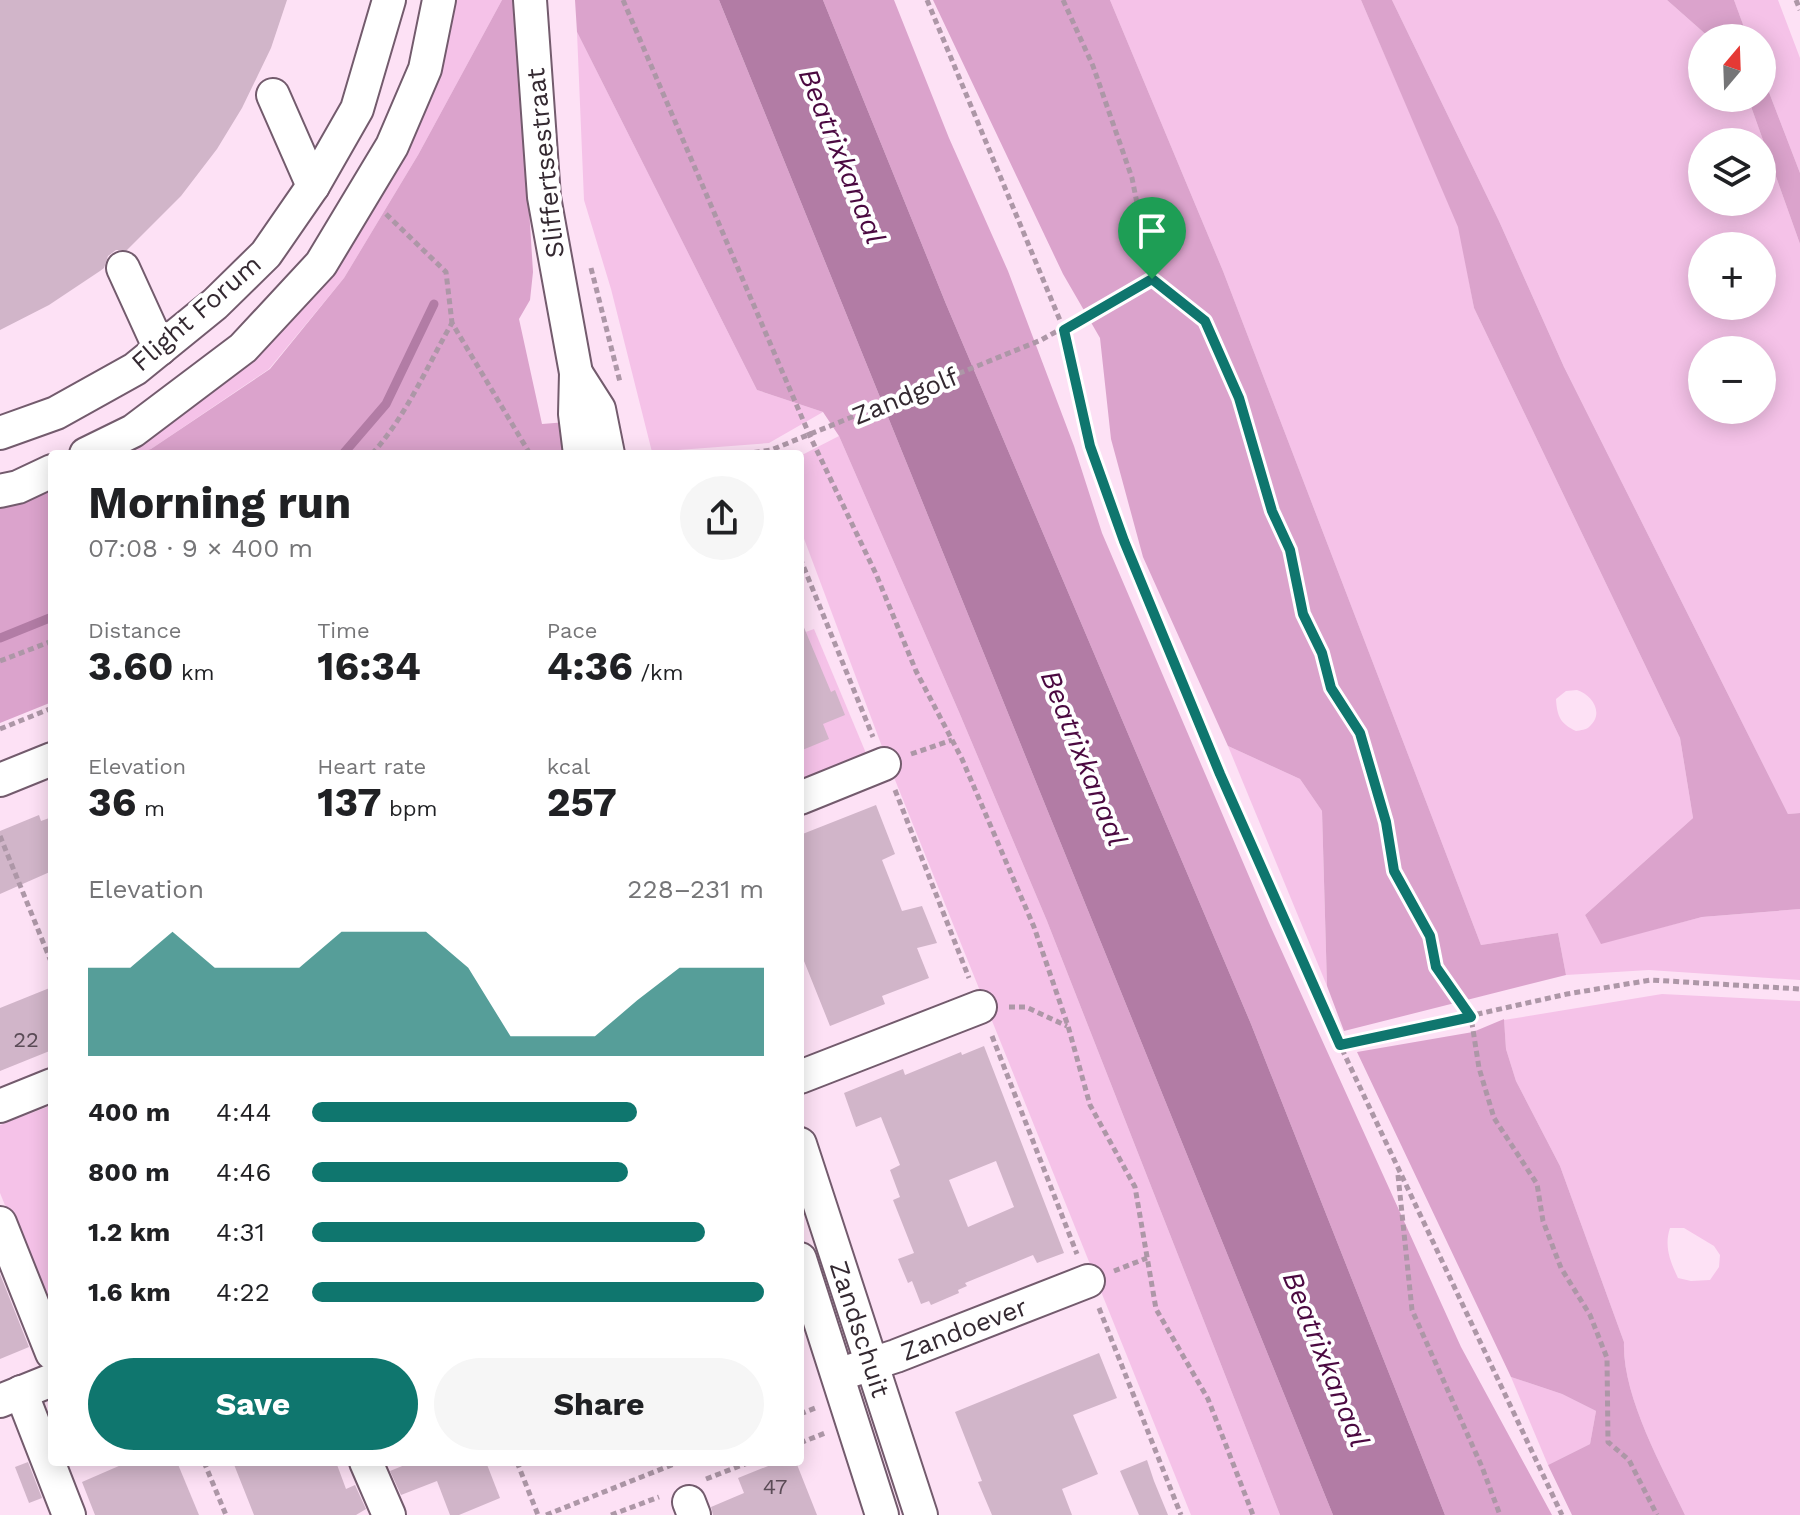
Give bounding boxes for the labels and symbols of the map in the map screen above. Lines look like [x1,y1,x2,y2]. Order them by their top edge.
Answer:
north arrow [1688,24,1776,112]
water label: Beatrixkanaal [792,63,892,249]
street label: Sliffertsestraat [520,67,570,259]
pin [1118,197,1186,279]
street label: Flight Forum [125,249,267,377]
street label: Zandgolf [848,361,962,431]
water label: Beatrixkanaal [1034,665,1134,851]
house number: 22 [13,1027,39,1052]
street label: Zandschuit [824,1257,896,1401]
water label: Beatrixkanaal [1276,1266,1376,1452]
street label: Zandoever [897,1291,1031,1367]
house number: 47 [763,1474,787,1499]

